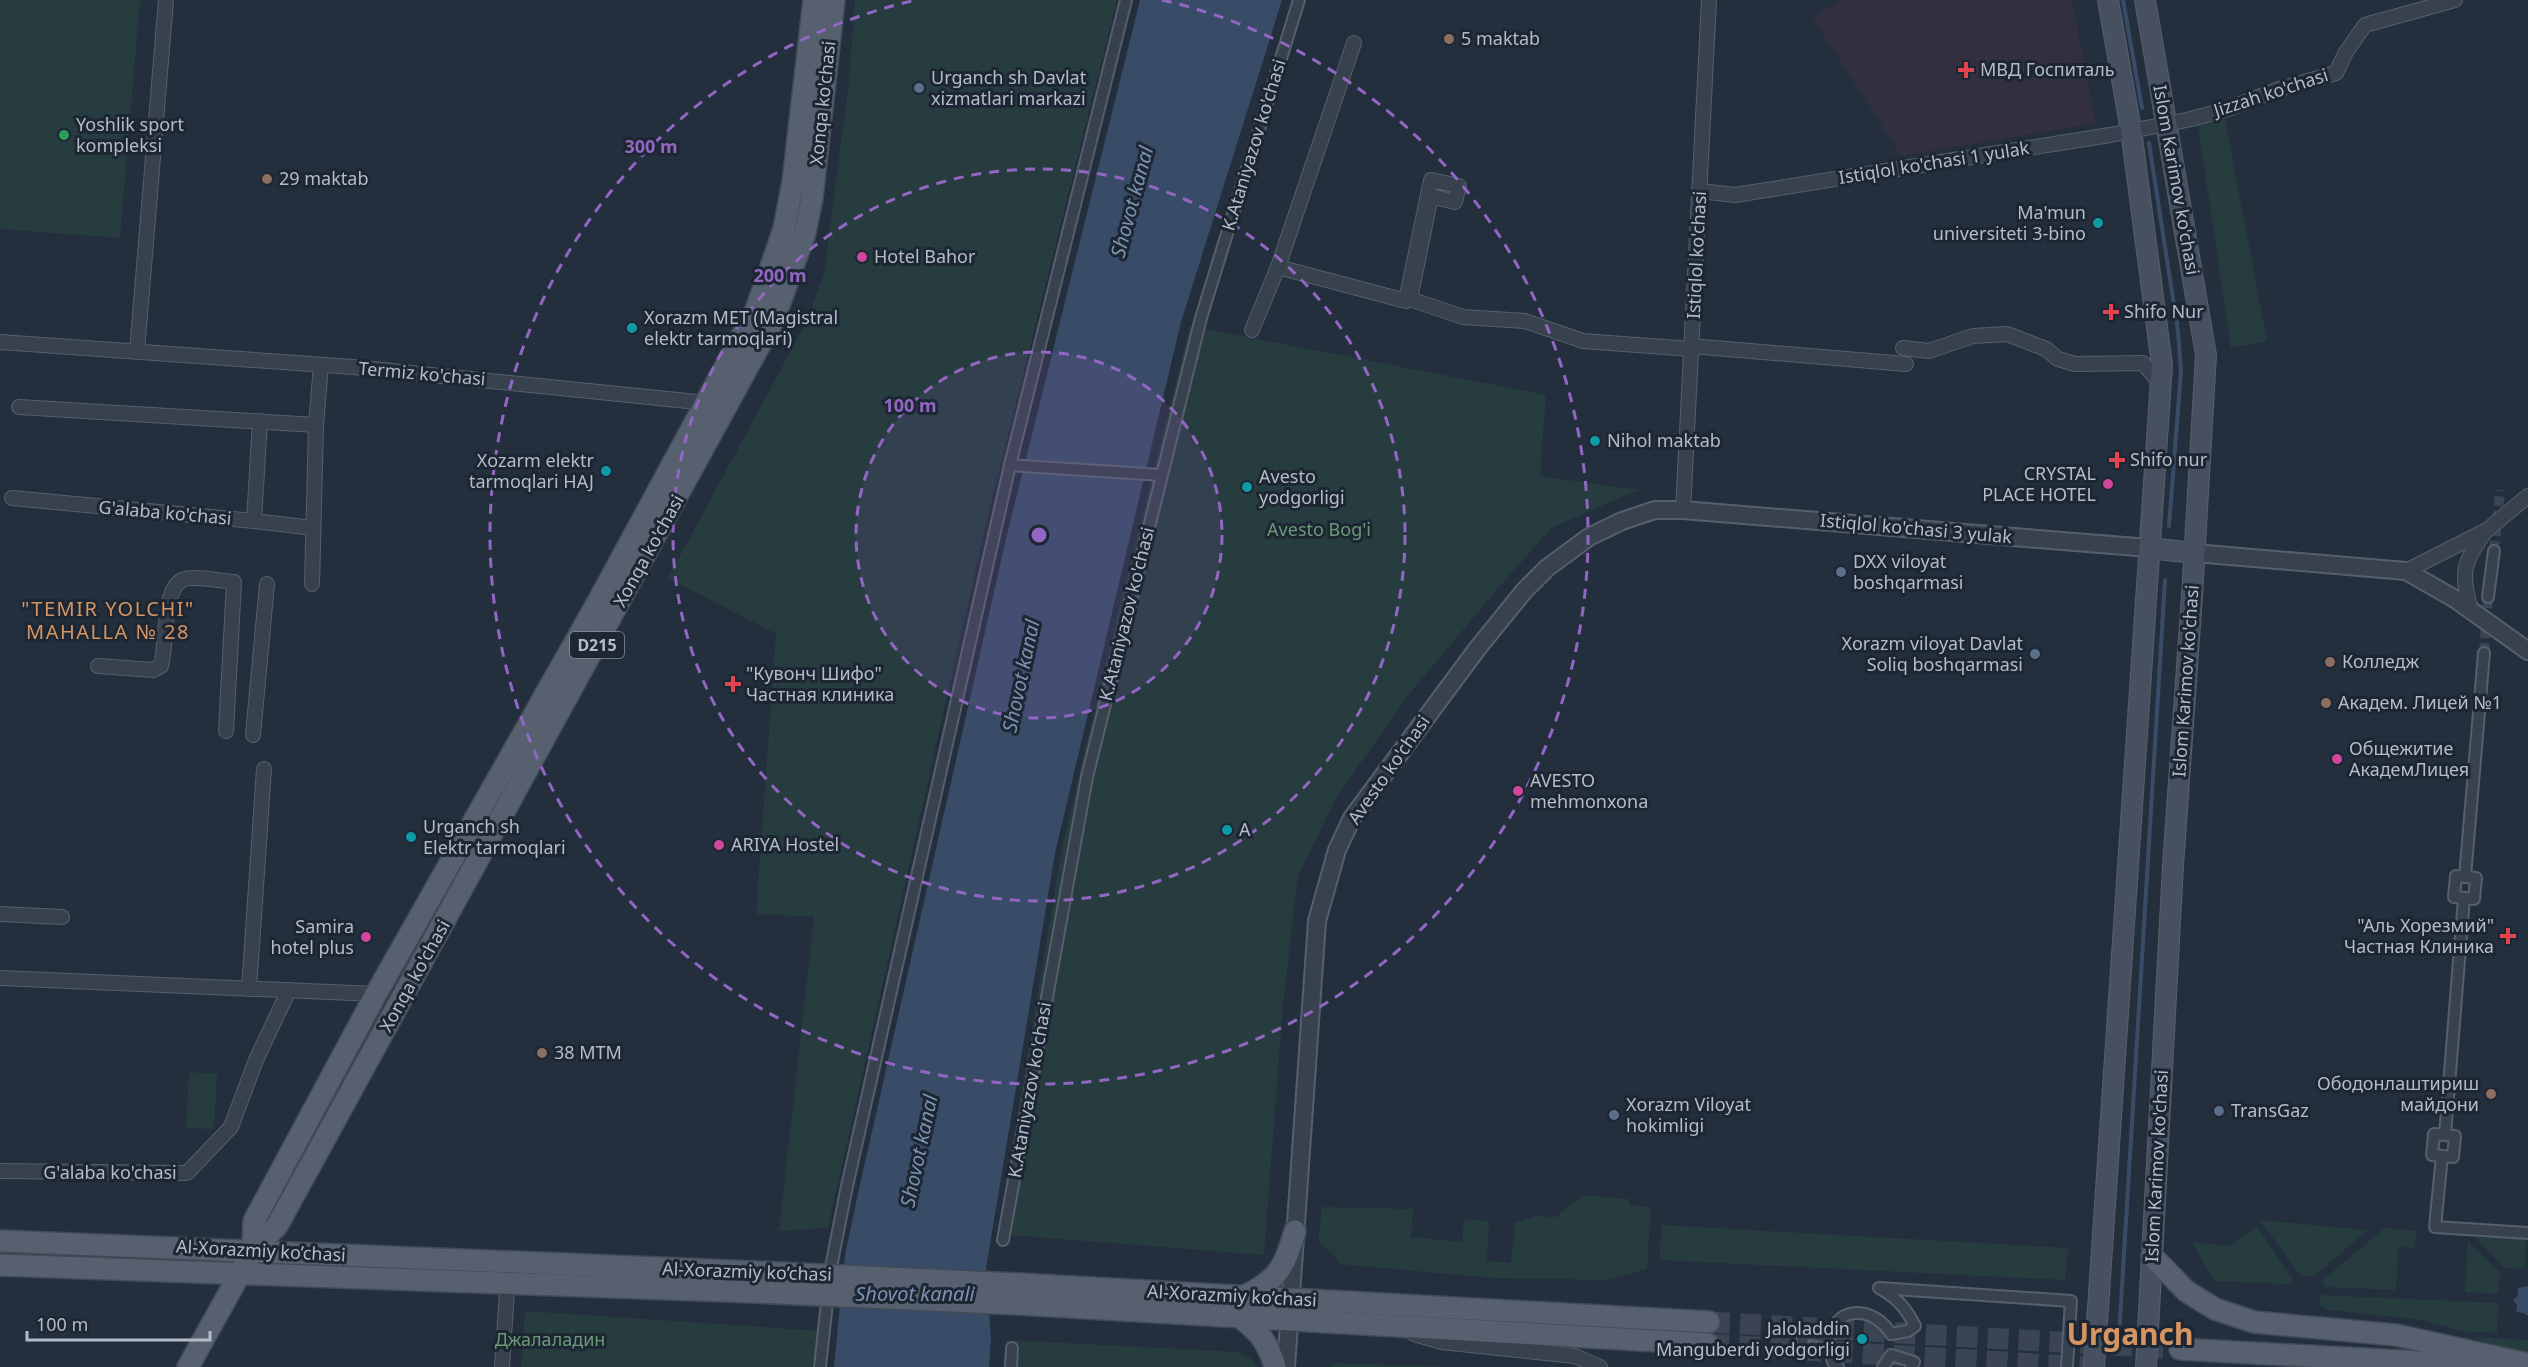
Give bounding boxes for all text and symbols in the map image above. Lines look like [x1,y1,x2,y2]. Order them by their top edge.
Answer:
place label: 5 maktab [1461,26,1540,50]
marker: 5 maktab [1442,32,1456,46]
street label: Xonqa ko'chasi [804,40,840,166]
street label: K.Ataniyazov ko'chasi [1215,56,1291,233]
place label: МВД Госпиталь [1980,57,2115,81]
marker: МВД Госпиталь [1957,61,1975,79]
street label: Jizzah ko'chasi [2209,62,2331,122]
place label: Urganch sh Davlat xizmatlari markazi [931,65,1087,110]
marker: Urganch sh Davlat xizmatlari markazi [912,81,926,95]
street label: Islom Karimov ko'chasi [2148,83,2206,277]
place label: Yoshlik sport kompleksi [76,112,185,157]
marker: Yoshlik sport kompleksi [57,128,71,142]
text: 300 m [624,134,678,158]
street label: Istiqlol ko'chasi 1 yulak [1837,135,2031,189]
water label: Shovot kanal [1104,142,1160,261]
place label: 29 maktab [279,166,368,190]
marker: 29 maktab [260,172,274,186]
street label: Istiqlol ko'chasi [1681,190,1711,320]
place label: Ma'mun universiteti 3-bino [1933,200,2086,245]
marker: Ma'mun universiteti 3-bino [2091,216,2105,230]
place label: Hotel Bahor [874,244,976,268]
marker: Hotel Bahor [855,250,869,264]
text: 200 m [753,263,807,287]
place label: Shifo Nur [2124,299,2204,323]
marker: Shifo Nur [2102,303,2120,321]
place label: Xorazm MET (Magistral elektr tarmoqlari) [644,305,838,350]
marker: Xorazm MET (Magistral elektr tarmoqlari) [625,321,639,335]
street label: Termiz ko'chasi [358,355,487,391]
text: 100 m [883,393,937,417]
place label: Nihol maktab [1607,428,1721,452]
marker: Nihol maktab [1588,434,1602,448]
place label: Shifo nur [2130,447,2208,471]
place label: Xozarm elektr tarmoqlari HAJ [469,448,595,493]
marker: Shifo nur [2108,451,2126,469]
place label: CRYSTAL PLACE HOTEL [1982,461,2096,506]
marker: Xozarm elektr tarmoqlari HAJ [599,464,613,478]
place label: Avesto yodgorligi [1259,464,1345,509]
marker: CRYSTAL PLACE HOTEL [2101,477,2115,491]
marker: Avesto yodgorligi [1240,480,1254,494]
street label: Xonqa ko'chasi [607,490,689,611]
street label: G'alaba ko'chasi [98,494,233,530]
street label: Istiqlol ko'chasi 3 yulak [1819,508,2013,548]
park label: Avesto Bog'i [1267,517,1371,541]
street label: K.Ataniyazov ko'chasi [1093,524,1159,703]
centre of rings [1029,525,1049,545]
place label: DXX viloyat boshqarmasi [1853,549,1964,594]
marker: DXX viloyat boshqarmasi [1834,565,1848,579]
street label: Islom Karimov ko'chasi [2166,584,2204,778]
district label: "TEMIR YOLCHI" MAHALLA № 28 [21,595,195,645]
water label: Shovot kanal [995,616,1046,735]
place label: Xorazm viloyat Davlat Soliq boshqarmasi [1841,631,2023,676]
road number: D215 [570,632,624,658]
marker: Xorazm viloyat Davlat Soliq boshqarmasi [2028,647,2042,661]
place label: Колледж [2342,649,2419,673]
marker: Колледж [2323,655,2337,669]
place label: "Кувонч Шифо" Частная клиника [746,661,894,706]
marker: "Кувонч Шифо" Частная клиника [724,675,742,693]
place label: Академ. Лицей №1 [2338,690,2502,714]
marker: Академ. Лицей №1 [2319,696,2333,710]
street label: Avesto ko'chasi [1342,710,1435,829]
place label: Общежитие АкадемЛицея [2349,736,2469,781]
marker: Общежитие АкадемЛицея [2330,752,2344,766]
place label: AVESTO mehmonxona [1530,768,1648,813]
marker: AVESTO mehmonxona [1511,784,1525,798]
place label: Urganch sh Elektr tarmoqlari [423,814,566,859]
place label: A [1239,817,1251,841]
marker: A [1220,823,1234,837]
marker: Urganch sh Elektr tarmoqlari [404,830,418,844]
place label: ARIYA Hostel [731,832,839,856]
marker: ARIYA Hostel [712,838,726,852]
place label: "Аль Хорезмий" Частная Клиника [2344,913,2494,958]
place label: Samira hotel plus [271,914,354,959]
street label: Xonqa ko'chasi [373,915,455,1036]
marker: "Аль Хорезмий" Частная Клиника [2499,927,2517,945]
marker: Samira hotel plus [359,930,373,944]
street label: K.Ataniyazov ko'chasi [1002,1000,1056,1180]
place label: 38 MTM [554,1040,622,1064]
marker: 38 MTM [535,1046,549,1060]
street label: Islom Karimov ko'chasi [2139,1069,2173,1263]
place label: Ободонлаштириш майдони [2317,1071,2479,1116]
marker: Ободонлаштириш майдони [2484,1087,2498,1101]
water label: Shovot kanal [893,1091,944,1210]
place label: Xorazm Viloyat hokimligi [1626,1092,1751,1137]
place label: TransGaz [2231,1098,2309,1122]
marker: TransGaz [2212,1104,2226,1118]
marker: Xorazm Viloyat hokimligi [1607,1108,1621,1122]
street label: G'alaba ko'chasi [43,1160,177,1184]
street label: Al-Xorazmiy ko’chasi [176,1234,347,1266]
street label: Al-Xorazmiy ko’chasi [662,1256,832,1286]
street label: Al-Xorazmiy ko’chasi [1147,1279,1318,1311]
water label: Shovot kanali [855,1280,976,1307]
scale bar [27,1304,210,1342]
text: 100 m [36,1312,88,1336]
district label: Urganch [2066,1313,2194,1354]
place label: Jaloladdin Manguberdi yodgorligi [1656,1316,1850,1361]
park label: Джалаладин [495,1327,605,1351]
marker: Jaloladdin Manguberdi yodgorligi [1855,1332,1869,1346]

